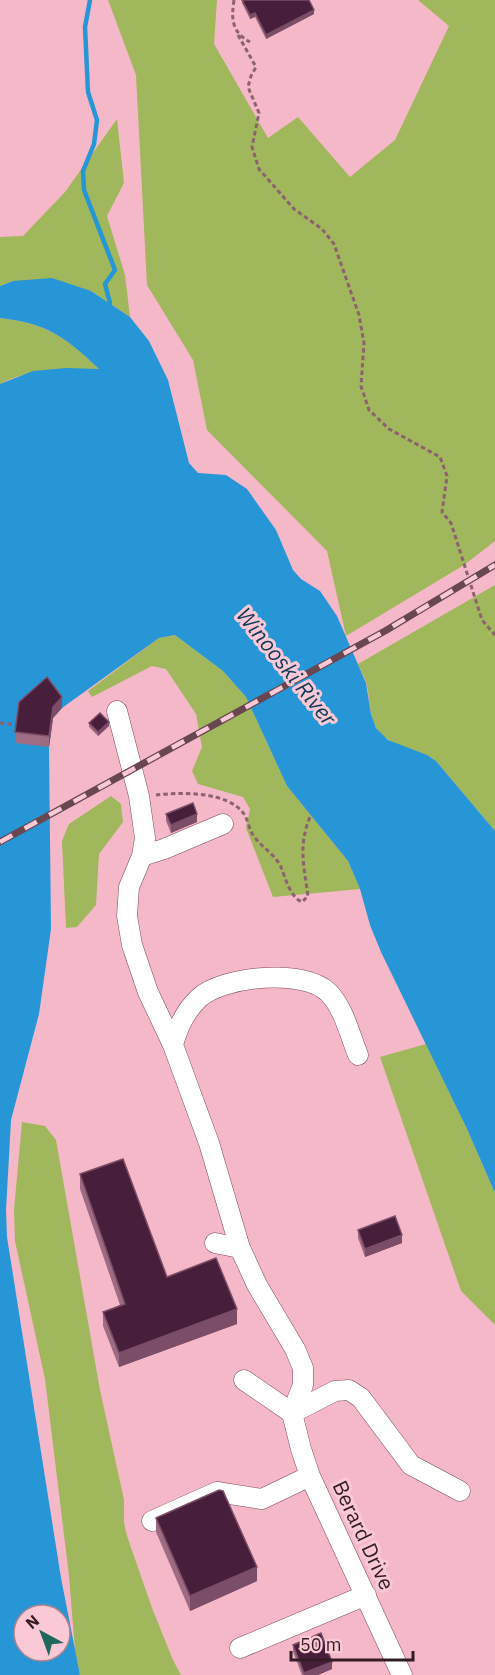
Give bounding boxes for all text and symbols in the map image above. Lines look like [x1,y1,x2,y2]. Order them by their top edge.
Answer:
water label: Winooski River [231,601,344,732]
street label: Berard Drive [326,1476,402,1594]
north arrow [12,1603,72,1663]
text: N [21,1610,43,1633]
scale bar [291,1624,412,1662]
text: 50 m [300,1633,342,1656]

